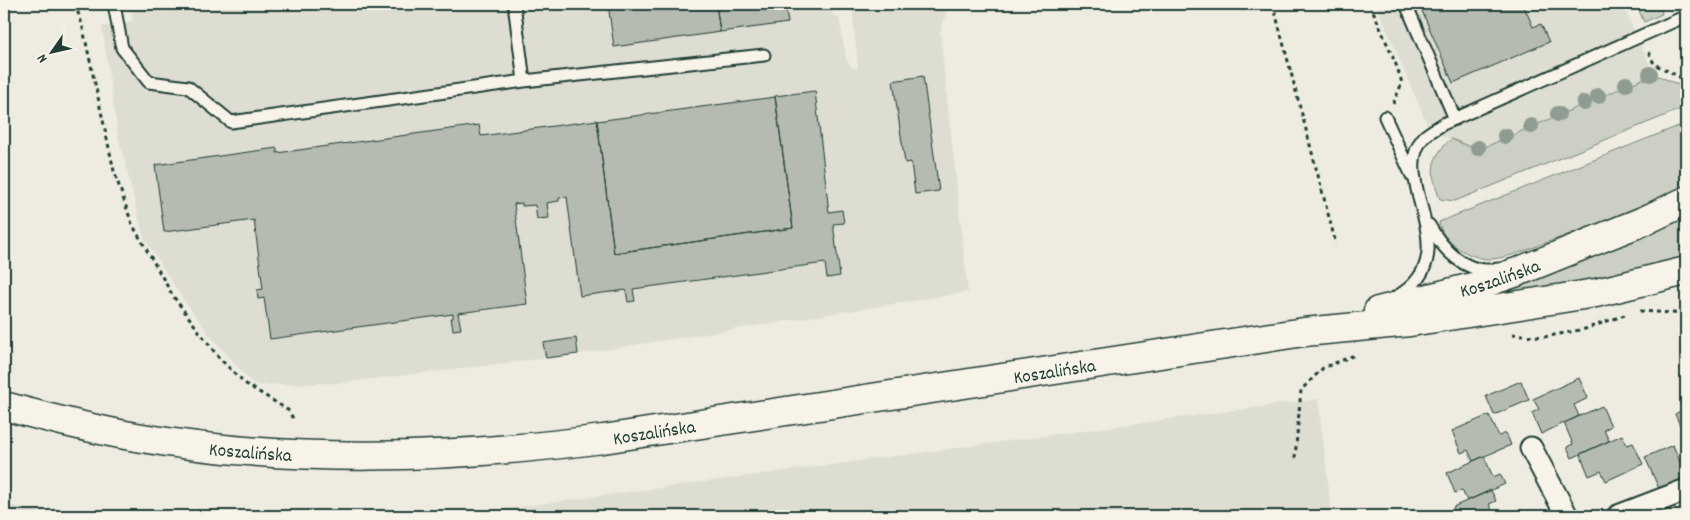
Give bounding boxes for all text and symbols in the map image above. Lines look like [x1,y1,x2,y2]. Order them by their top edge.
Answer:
north arrow [28,28,78,78]
text: N [33,50,53,67]
street label: Koszalińska [1457,254,1546,307]
street label: Koszalińska [1012,354,1099,393]
street label: Koszalińska [612,415,699,454]
street label: Koszalińska [207,437,293,471]

